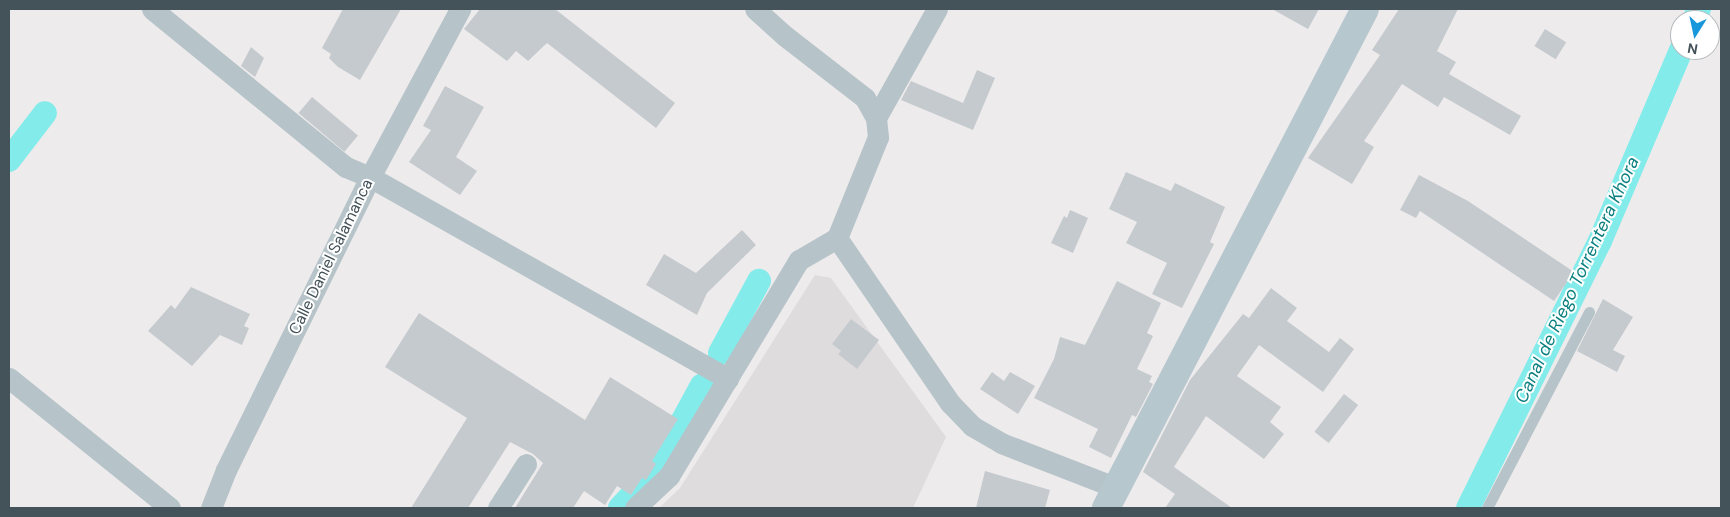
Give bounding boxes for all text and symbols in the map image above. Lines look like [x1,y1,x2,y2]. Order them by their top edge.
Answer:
north arrow [1670,10,1720,60]
text: N [1686,39,1699,59]
water label: Canal de Riego Torrentera Khora [1510,153,1644,407]
street label: Calle Daniel Salamanca [285,176,377,338]

